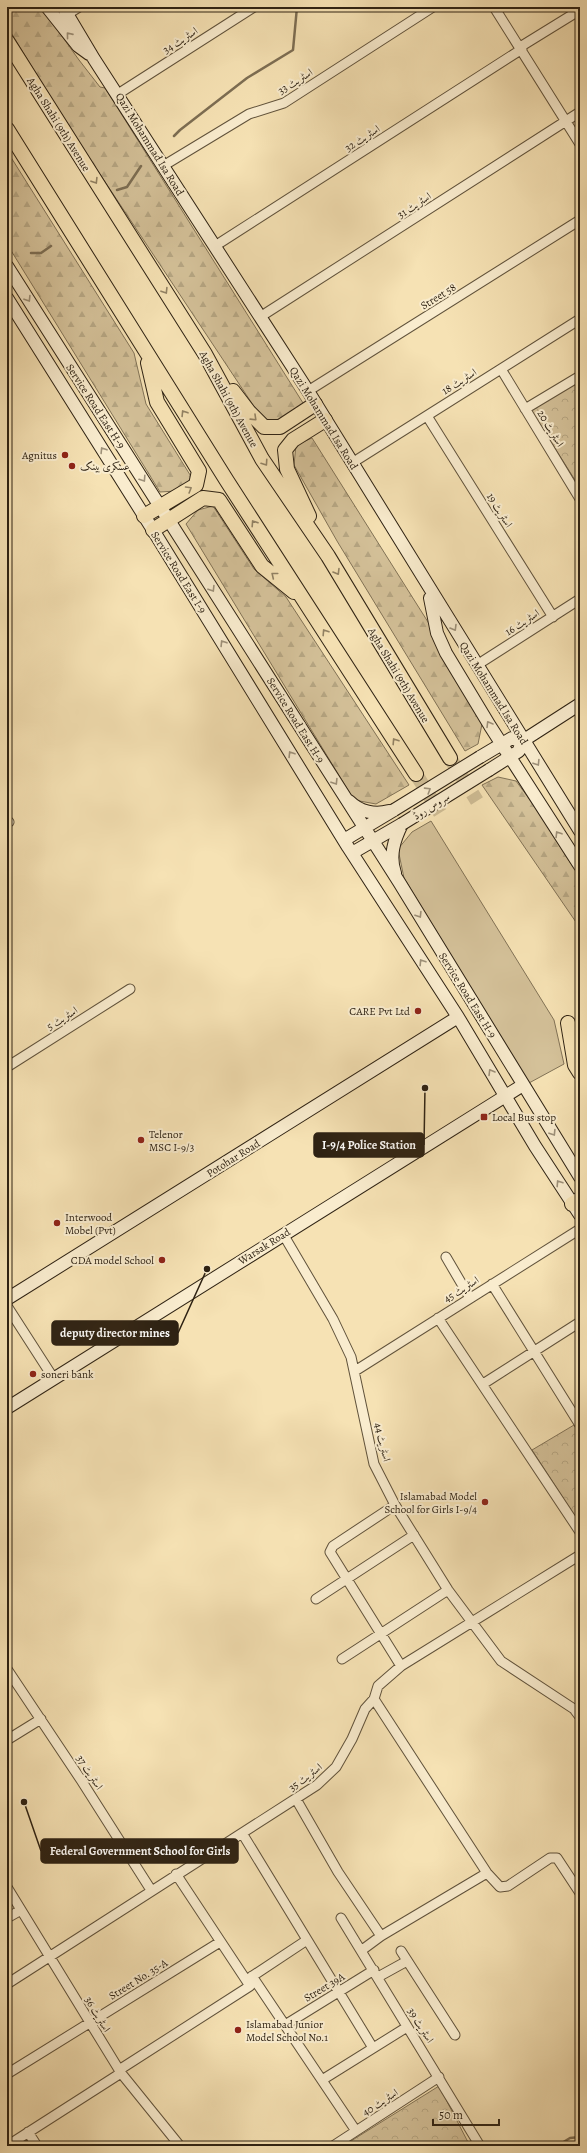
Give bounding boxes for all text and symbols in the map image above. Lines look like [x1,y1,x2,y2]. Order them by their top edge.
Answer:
street label: اسٹریٹ 34 [160,23,201,57]
one-way arrow [66,32,73,39]
street label: اسٹریٹ 33 [275,65,316,98]
street label: Agha Shahi (9th) Avenue [23,73,94,174]
street label: Qazi Mohammad Isa Road [112,90,187,199]
street label: اسٹریٹ 32 [342,121,383,155]
one-way arrow [90,177,98,184]
street label: اسٹریٹ 31 [394,189,434,222]
street label: Street 58 [418,280,459,313]
one-way arrow [160,286,167,293]
one-way arrow [23,295,30,302]
street label: Agha Shahi (9th) Avenue [195,347,261,450]
street label: Service Road East H-9 [62,361,129,452]
street label: Qazi Mohammad Isa Road [286,364,361,473]
street label: اسٹریٹ 18 [439,365,480,398]
street label: اسٹریٹ 20 [534,407,567,450]
one-way arrow [182,410,189,417]
one-way arrow [249,413,257,421]
one-way arrow [100,447,107,454]
place label: Agnitus [21,448,57,463]
marker: Agnitus [60,450,70,460]
place label: عسکری بینک [80,459,130,474]
one-way arrow [260,459,267,466]
marker: عسکری بینک [67,461,77,471]
one-way arrow [138,475,145,482]
one-way arrow [185,486,192,493]
street label: اسٹریٹ 19 [483,490,516,530]
one-way arrow [252,520,259,527]
street label: Service Road East I-9 [147,528,210,616]
one-way arrow [332,567,339,574]
one-way arrow [271,573,278,580]
one-way arrow [207,585,215,592]
street label: اسٹریٹ 16 [502,606,542,639]
street label: Agha Shahi (9th) Avenue [364,624,433,726]
one-way arrow [450,624,457,631]
one-way arrow [322,629,330,636]
street label: Qazi Mohammad Isa Road [456,639,531,748]
one-way arrow [221,640,228,647]
street label: Service Road East H-9 [263,675,328,766]
one-way arrow [486,721,493,728]
one-way arrow [392,738,400,745]
one-way arrow [289,751,296,758]
one-way arrow [532,759,540,766]
one-way arrow [330,778,337,785]
one-way arrow [423,788,430,795]
street label: سروس روڈ [410,789,453,824]
one-way arrow [555,831,563,838]
one-way arrow [414,911,422,918]
street label: Service Road East H-9 [435,950,500,1041]
one-way arrow [420,959,427,966]
street label: اسٹریٹ 5 [44,1003,81,1034]
place label: CARE Pvt Ltd [349,1004,410,1019]
marker: CARE Pvt Ltd [413,1006,423,1016]
one-way arrow [488,1069,495,1076]
place label: Local Bus stop [492,1110,556,1125]
marker: Local Bus stop [479,1112,489,1122]
place label: Telenor MSC I-9/3 [149,1127,194,1155]
one-way arrow [548,1129,555,1136]
callout: I-9/4 Police Station [314,1133,424,1157]
marker: Telenor MSC I-9/3 [136,1135,146,1145]
street label: Potohar Road [204,1136,263,1181]
text: I-9/4 Police Station [322,1137,416,1153]
one-way arrow [556,1180,563,1187]
place label: Interwood Mobel (Pvt) [65,1210,116,1238]
marker: Interwood Mobel (Pvt) [52,1218,62,1228]
street label: Warsak Road [235,1224,293,1269]
place label: CDA model School [71,1253,154,1268]
marker: CDA model School [157,1255,167,1265]
street label: اسٹریٹ 45 [441,1273,482,1306]
callout: deputy director mines [52,1321,178,1345]
text: deputy director mines [60,1325,170,1341]
place label: soneri bank [41,1367,94,1382]
marker: soneri bank [28,1369,38,1379]
street label: اسٹریٹ 44 [370,1421,395,1463]
place label: Islamabad Model School for Girls I-9/4 [385,1489,477,1517]
marker: Islamabad Model School for Girls I-9/4 [480,1497,490,1507]
street label: اسٹریٹ 37 [73,1752,106,1793]
street label: اسٹریٹ 35 [285,1760,325,1795]
callout: Federal Government School for Girls [41,1839,238,1863]
text: Federal Government School for Girls [50,1843,230,1859]
street label: Street No. 35-A [106,1955,171,2003]
street label: Street 39A [301,1969,348,2006]
street label: اسٹریٹ 36 [81,1994,114,2035]
street label: اسٹریٹ 39 [404,2005,437,2046]
place label: Islamabad Junior Model School No.1 [246,2017,328,2045]
marker: Islamabad Junior Model School No.1 [233,2025,243,2035]
street label: اسٹریٹ 40 [359,2085,401,2120]
scale bar [433,2101,499,2127]
text: 50 m [439,2107,463,2123]

